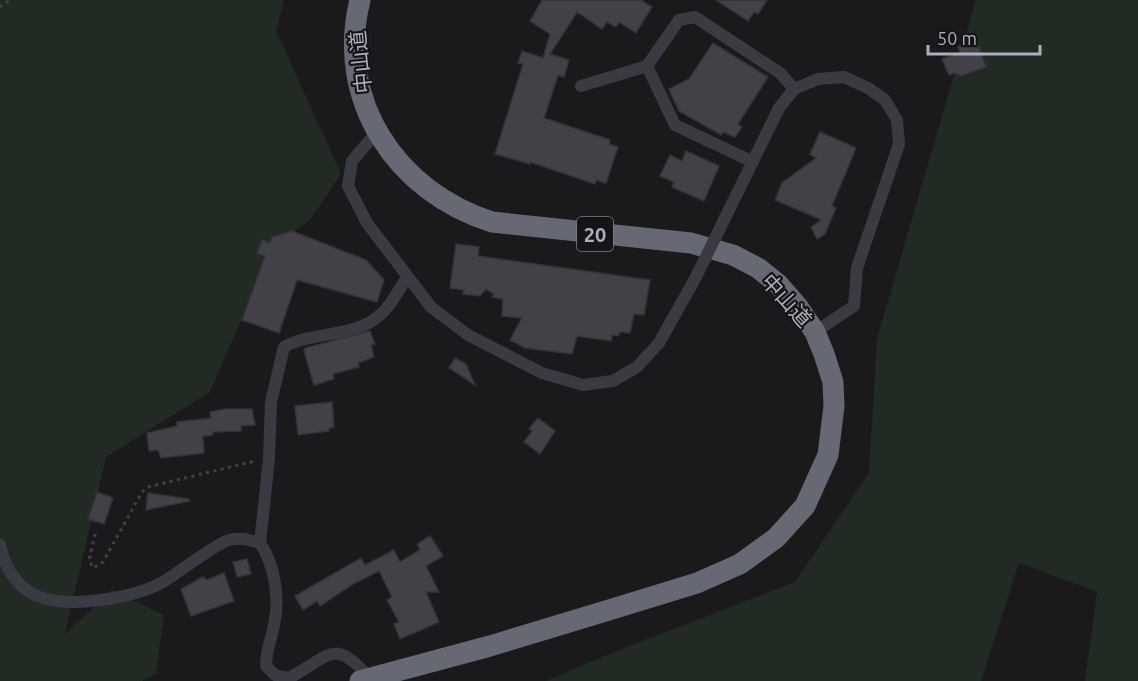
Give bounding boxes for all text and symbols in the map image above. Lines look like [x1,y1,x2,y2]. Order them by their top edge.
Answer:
scale bar [928,18,1040,56]
text: 50 m [937,28,977,48]
street label: 中山道 [345,29,375,95]
road number: 20 [577,217,613,251]
street label: 中山道 [757,269,817,331]

